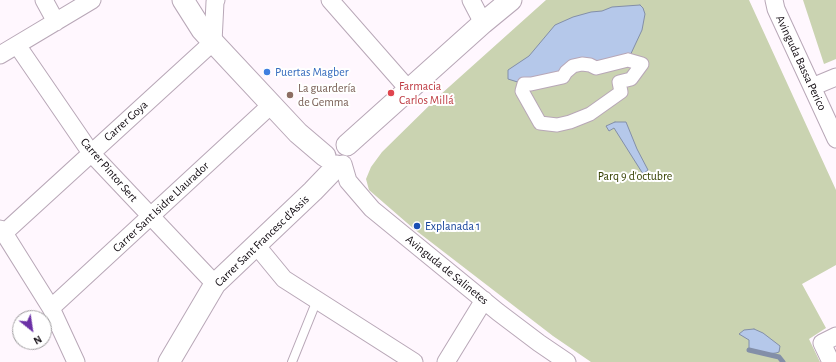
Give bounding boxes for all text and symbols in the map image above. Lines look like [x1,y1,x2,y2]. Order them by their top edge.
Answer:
street label: Avinguda Bassa Perico [773,13,829,113]
place label: Puertas Magber [275,65,349,79]
marker: Puertas Magber [262,67,272,77]
place label: Farmacia Carlos Millá [399,79,454,107]
place label: La guardería de Gemma [298,81,356,109]
marker: Farmacia Carlos Millá [386,88,396,98]
marker: La guardería de Gemma [285,90,295,100]
street label: Carrer Goya [101,98,151,144]
street label: Carrer Pintor Sert [77,135,141,205]
street label: Carrer Sant Isidre Llaurador [110,159,212,255]
park label: Parq 9 d'octubre [598,169,672,183]
street label: Carrer Sant Francesc d'Assis [212,192,312,290]
place label: Explanada 1 [425,219,480,233]
marker: Explanada 1 [412,221,422,231]
street label: Avinguda de Salinetes [403,232,491,308]
north arrow [12,310,52,350]
text: N [32,333,44,347]

